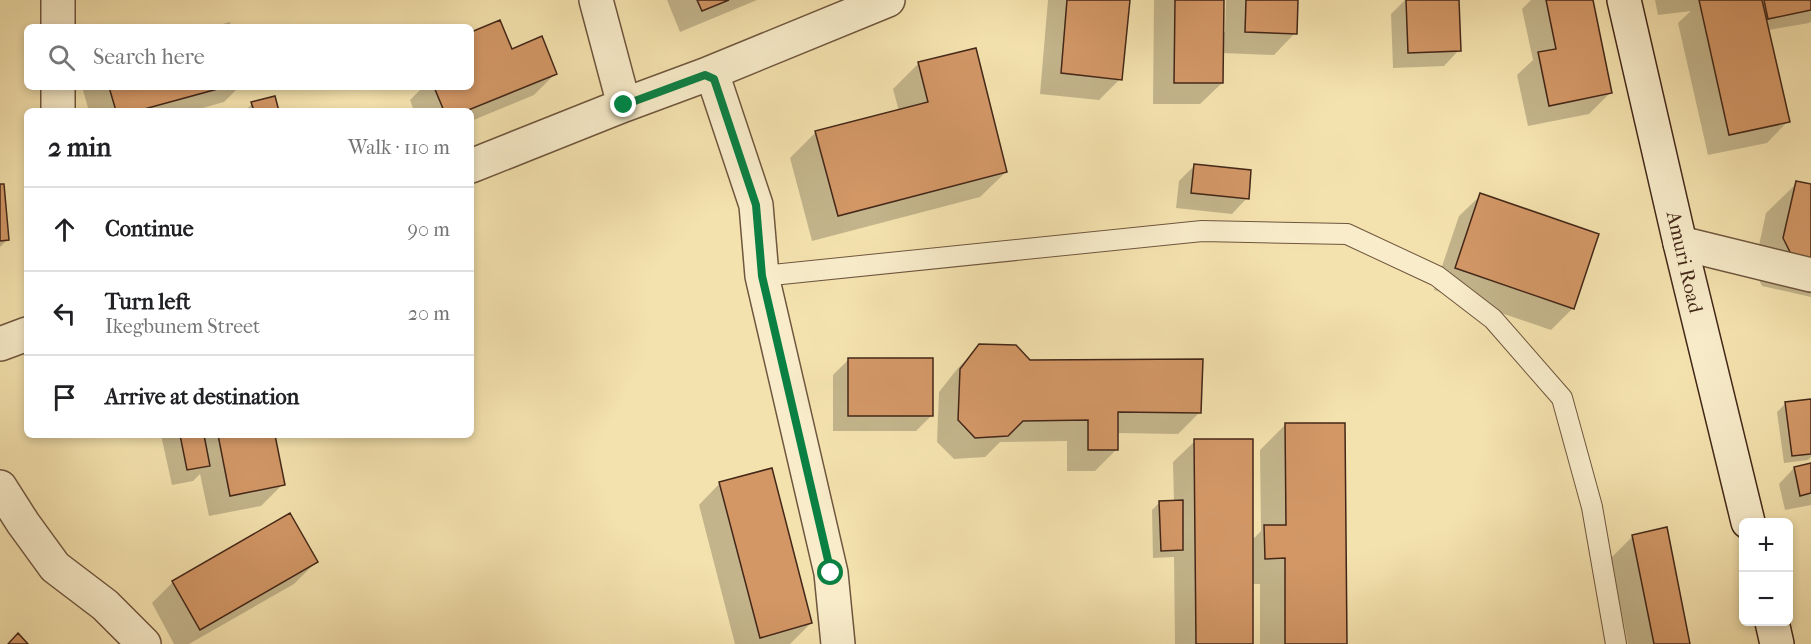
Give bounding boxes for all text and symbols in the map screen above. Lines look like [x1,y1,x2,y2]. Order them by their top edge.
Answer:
search box [24,24,474,90]
icon: search [45,41,78,74]
text: Search here [93,44,205,70]
route end [610,91,636,117]
text: 2 min [48,132,111,163]
text: Walk · 110 m [348,136,450,159]
street label: Amuri Road [1661,208,1708,316]
icon: ahead [48,213,81,246]
text: Continue [105,216,194,242]
text: 90 m [408,218,450,241]
text: Turn left [105,289,191,315]
icon: left [48,297,81,330]
text: 20 m [408,302,450,325]
text: Ikegbunem Street [105,315,260,338]
icon: arrive [48,381,81,414]
text: Arrive at destination [105,384,299,410]
map controls [1739,518,1793,626]
button: + [1739,518,1793,572]
route start [817,559,843,585]
button: − [1739,572,1793,626]

